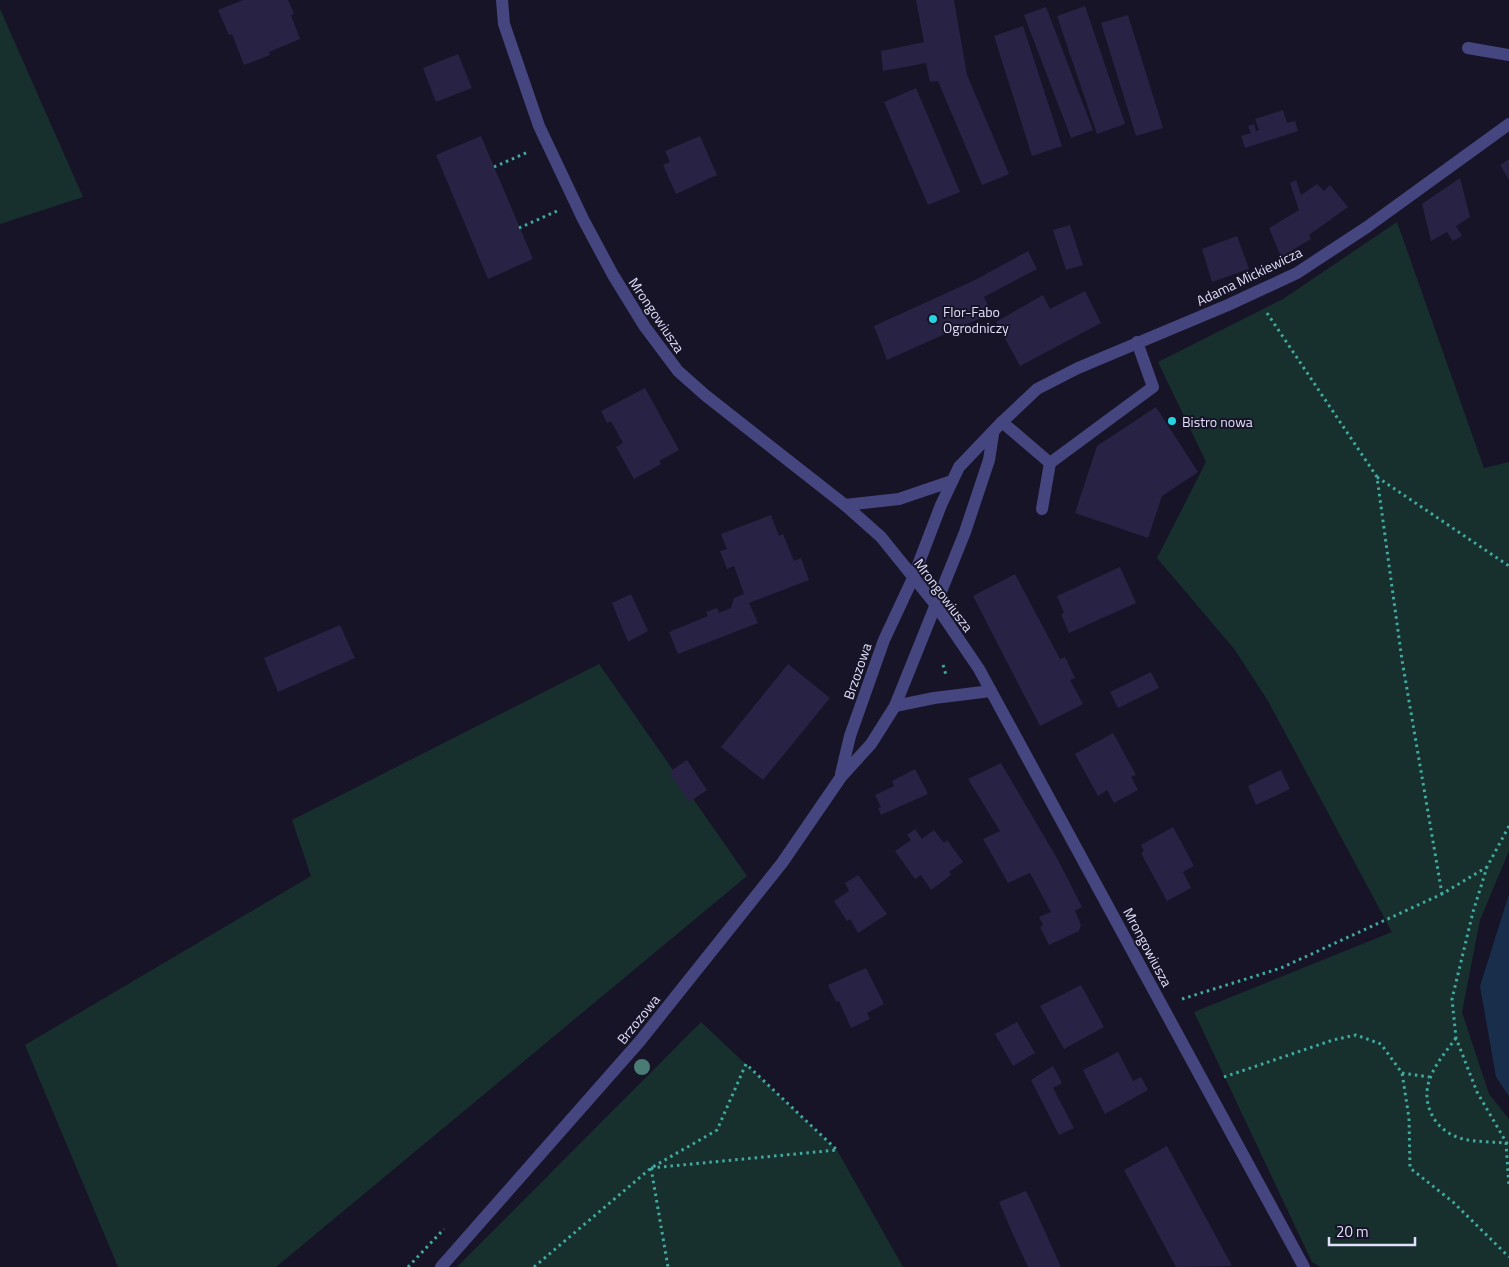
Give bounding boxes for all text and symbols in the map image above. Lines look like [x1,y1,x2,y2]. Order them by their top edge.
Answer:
street label: Adama Mickiewicza [1193,241,1305,311]
street label: Mrongowiusza [624,273,690,357]
place label: Flor-Fabo Ogrodniczy [943,301,1009,338]
marker: Flor-Fabo Ogrodniczy [927,313,939,325]
place label: Bistro nowa [1182,411,1253,432]
marker: Bistro nowa [1166,415,1178,427]
street label: Mrongowiusza [909,554,979,636]
street label: Brzozowa [838,640,876,702]
street label: Mrongowiusza [1118,904,1178,990]
street label: Brzozowa [611,990,665,1048]
scale bar [1329,1214,1415,1246]
text: 20 m [1336,1220,1369,1243]

